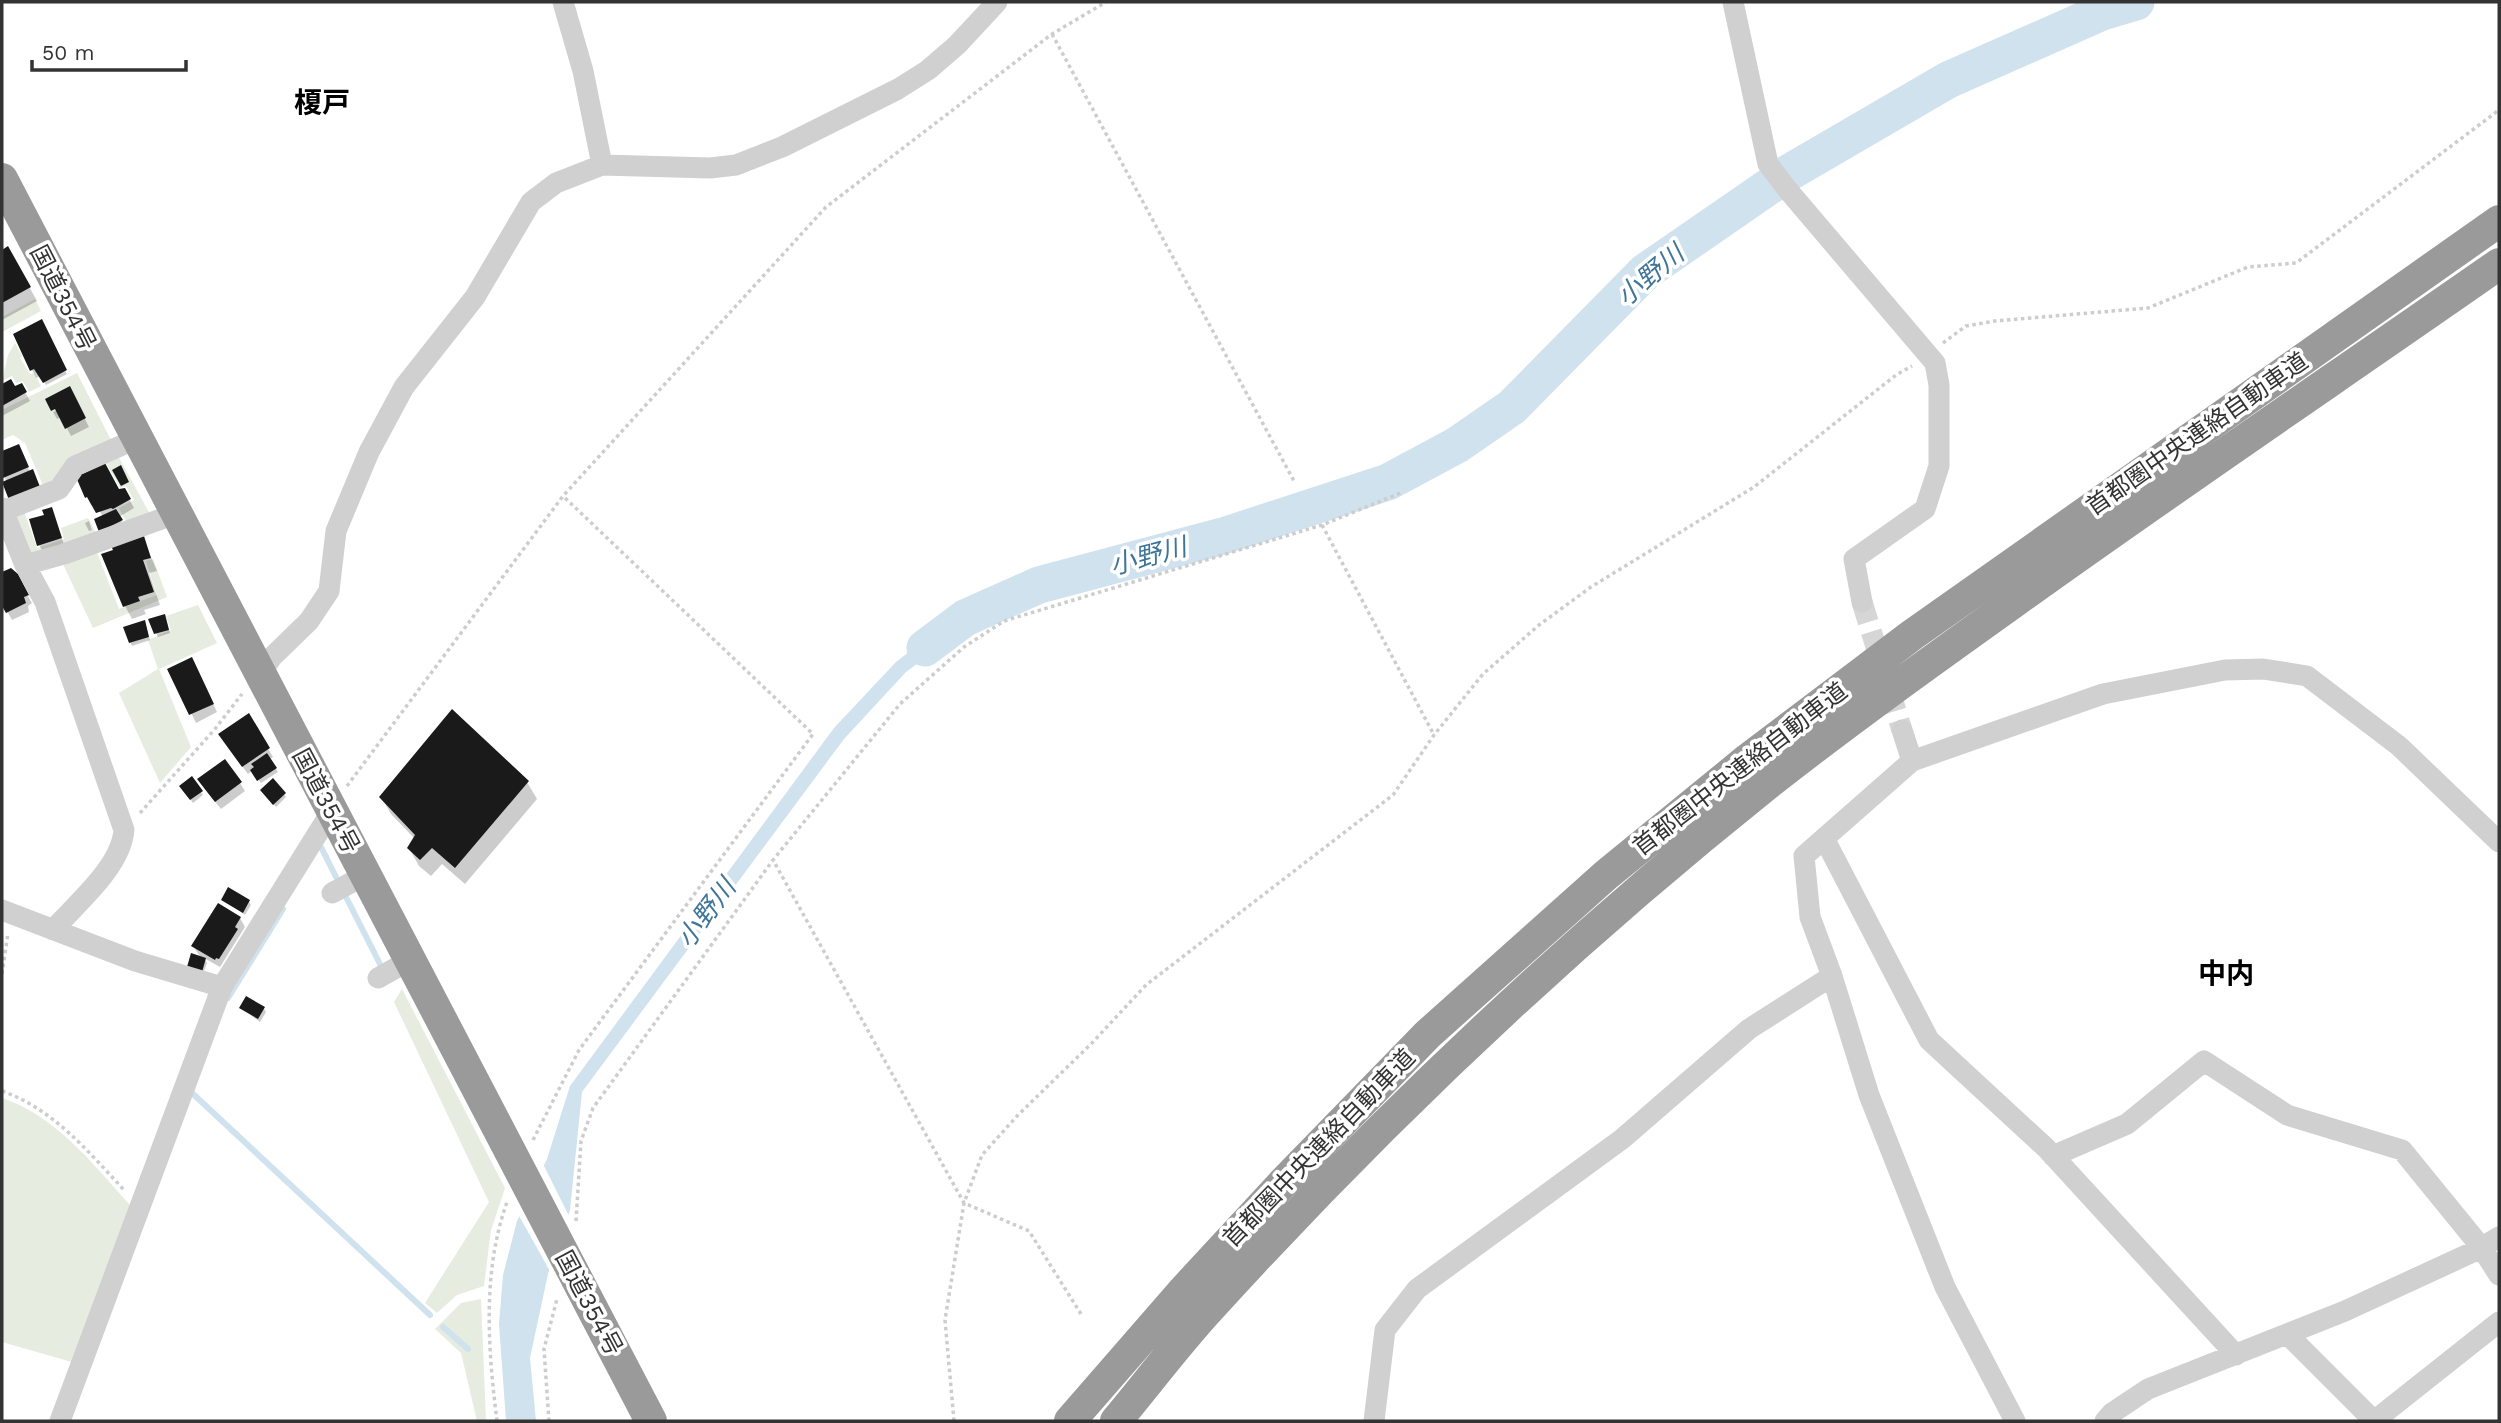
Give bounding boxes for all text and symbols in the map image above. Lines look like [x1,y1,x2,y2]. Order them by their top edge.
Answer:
scale bar [32,28,186,72]
text: 50 m [42,40,94,65]
district label: 榎戸 [294,86,350,119]
water label: 小野川 [1610,237,1692,312]
street label: 国道354号 [25,241,101,355]
street label: 首都圏中央連絡自動車道 [2081,347,2313,521]
water label: 小野川 [1106,531,1192,581]
street label: 首都圏中央連絡自動車道 [1627,677,1853,861]
street label: 国道354号 [287,744,365,858]
water label: 小野川 [671,870,743,953]
district label: 中内 [2198,957,2254,990]
street label: 首都圏中央連絡自動車道 [1217,1043,1421,1253]
street label: 国道354号 [550,1246,628,1360]

